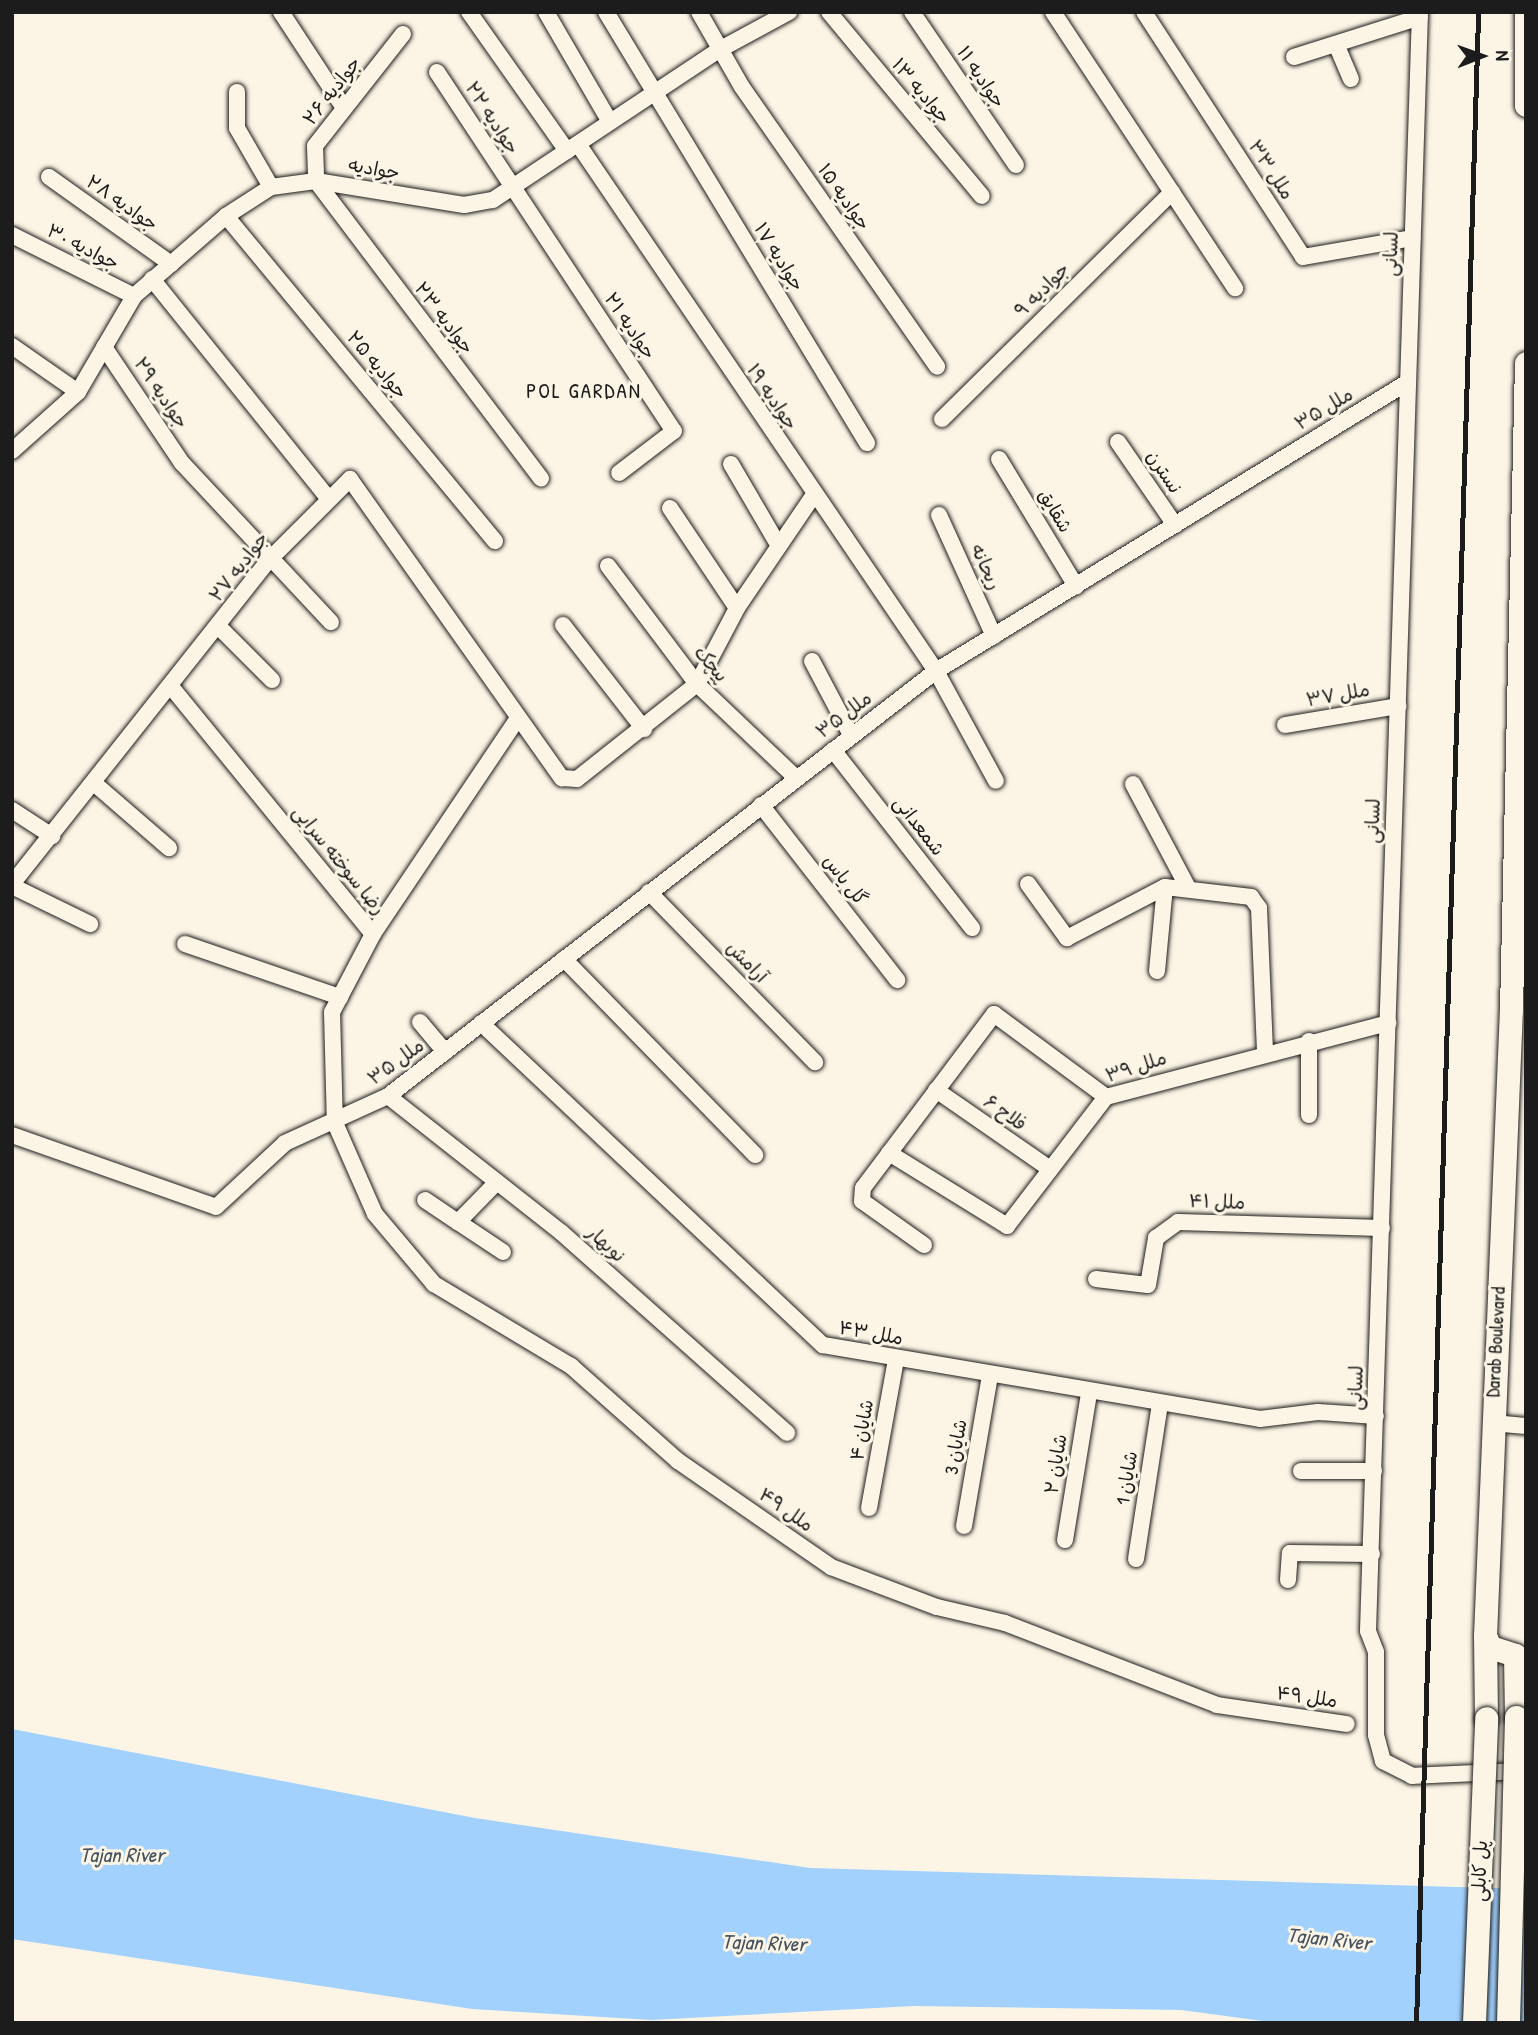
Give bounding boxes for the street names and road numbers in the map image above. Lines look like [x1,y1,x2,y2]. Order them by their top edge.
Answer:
street label: جوادیه ۱۱ [952,42,1010,112]
street label: جوادیه ۲۶ [298,52,366,130]
street label: جوادیه ۱۳ [887,54,955,128]
street label: جوادیه ۲۲ [460,78,524,158]
street label: ملل ۳۳ [1243,136,1299,204]
street label: جوادیه [347,153,401,185]
street label: جوادیه ۱۵ [813,159,875,235]
street label: جوادیه ۲۸ [82,170,162,236]
street label: جوادیه ۳۰ [43,219,123,275]
street label: جوادیه ۱۷ [749,219,809,295]
street label: لسانی [1379,231,1403,277]
street label: جوادیه ۹ [1010,258,1074,322]
street label: جوادیه ۲۳ [409,277,479,359]
street label: جوادیه ۲۱ [599,288,661,364]
street label: جوادیه ۲۵ [342,326,412,404]
street label: جوادیه ۲۹ [129,353,193,433]
street label: جوادیه ۱۹ [742,360,802,434]
street label: ملل ۳۵ [1291,383,1357,435]
street label: نسترن [1141,446,1187,498]
street label: شقایق [1033,485,1077,537]
street label: جوادیه ۲۷ [205,528,273,606]
street label: ریحانه [966,541,1006,593]
street label: پیچک [689,641,733,687]
street label: ملل ۳۷ [1304,678,1372,712]
street label: ملل ۳۵ [812,687,876,743]
street label: شمعدانی [889,792,949,860]
street label: لسانی [1361,798,1385,844]
street label: رضا سوخته سرایی [288,801,390,919]
street label: گل یاس [818,850,872,910]
street label: آرامش [722,936,772,988]
street label: ملل ۳۵ [363,1034,429,1090]
street label: ملل ۳۹ [1103,1046,1169,1088]
street label: فلاح ۶ [979,1090,1031,1136]
street label: ملل ۴۱ [1188,1190,1246,1214]
street label: نوبهار [582,1221,630,1267]
street label: Darab Boulevard [1482,1286,1510,1398]
street label: ملل ۴۳ [837,1316,905,1350]
street label: لسانی [1344,1365,1368,1411]
street label: شایان ۴ [845,1398,879,1462]
street label: شایان 3 [940,1418,972,1476]
street label: شایان ۲ [1040,1432,1072,1496]
street label: شایان 1 [1111,1449,1143,1507]
street label: ملل ۴۹ [754,1483,818,1537]
street label: ملل ۴۹ [1275,1681,1339,1713]
street label: پل کابلی [1468,1840,1492,1902]

